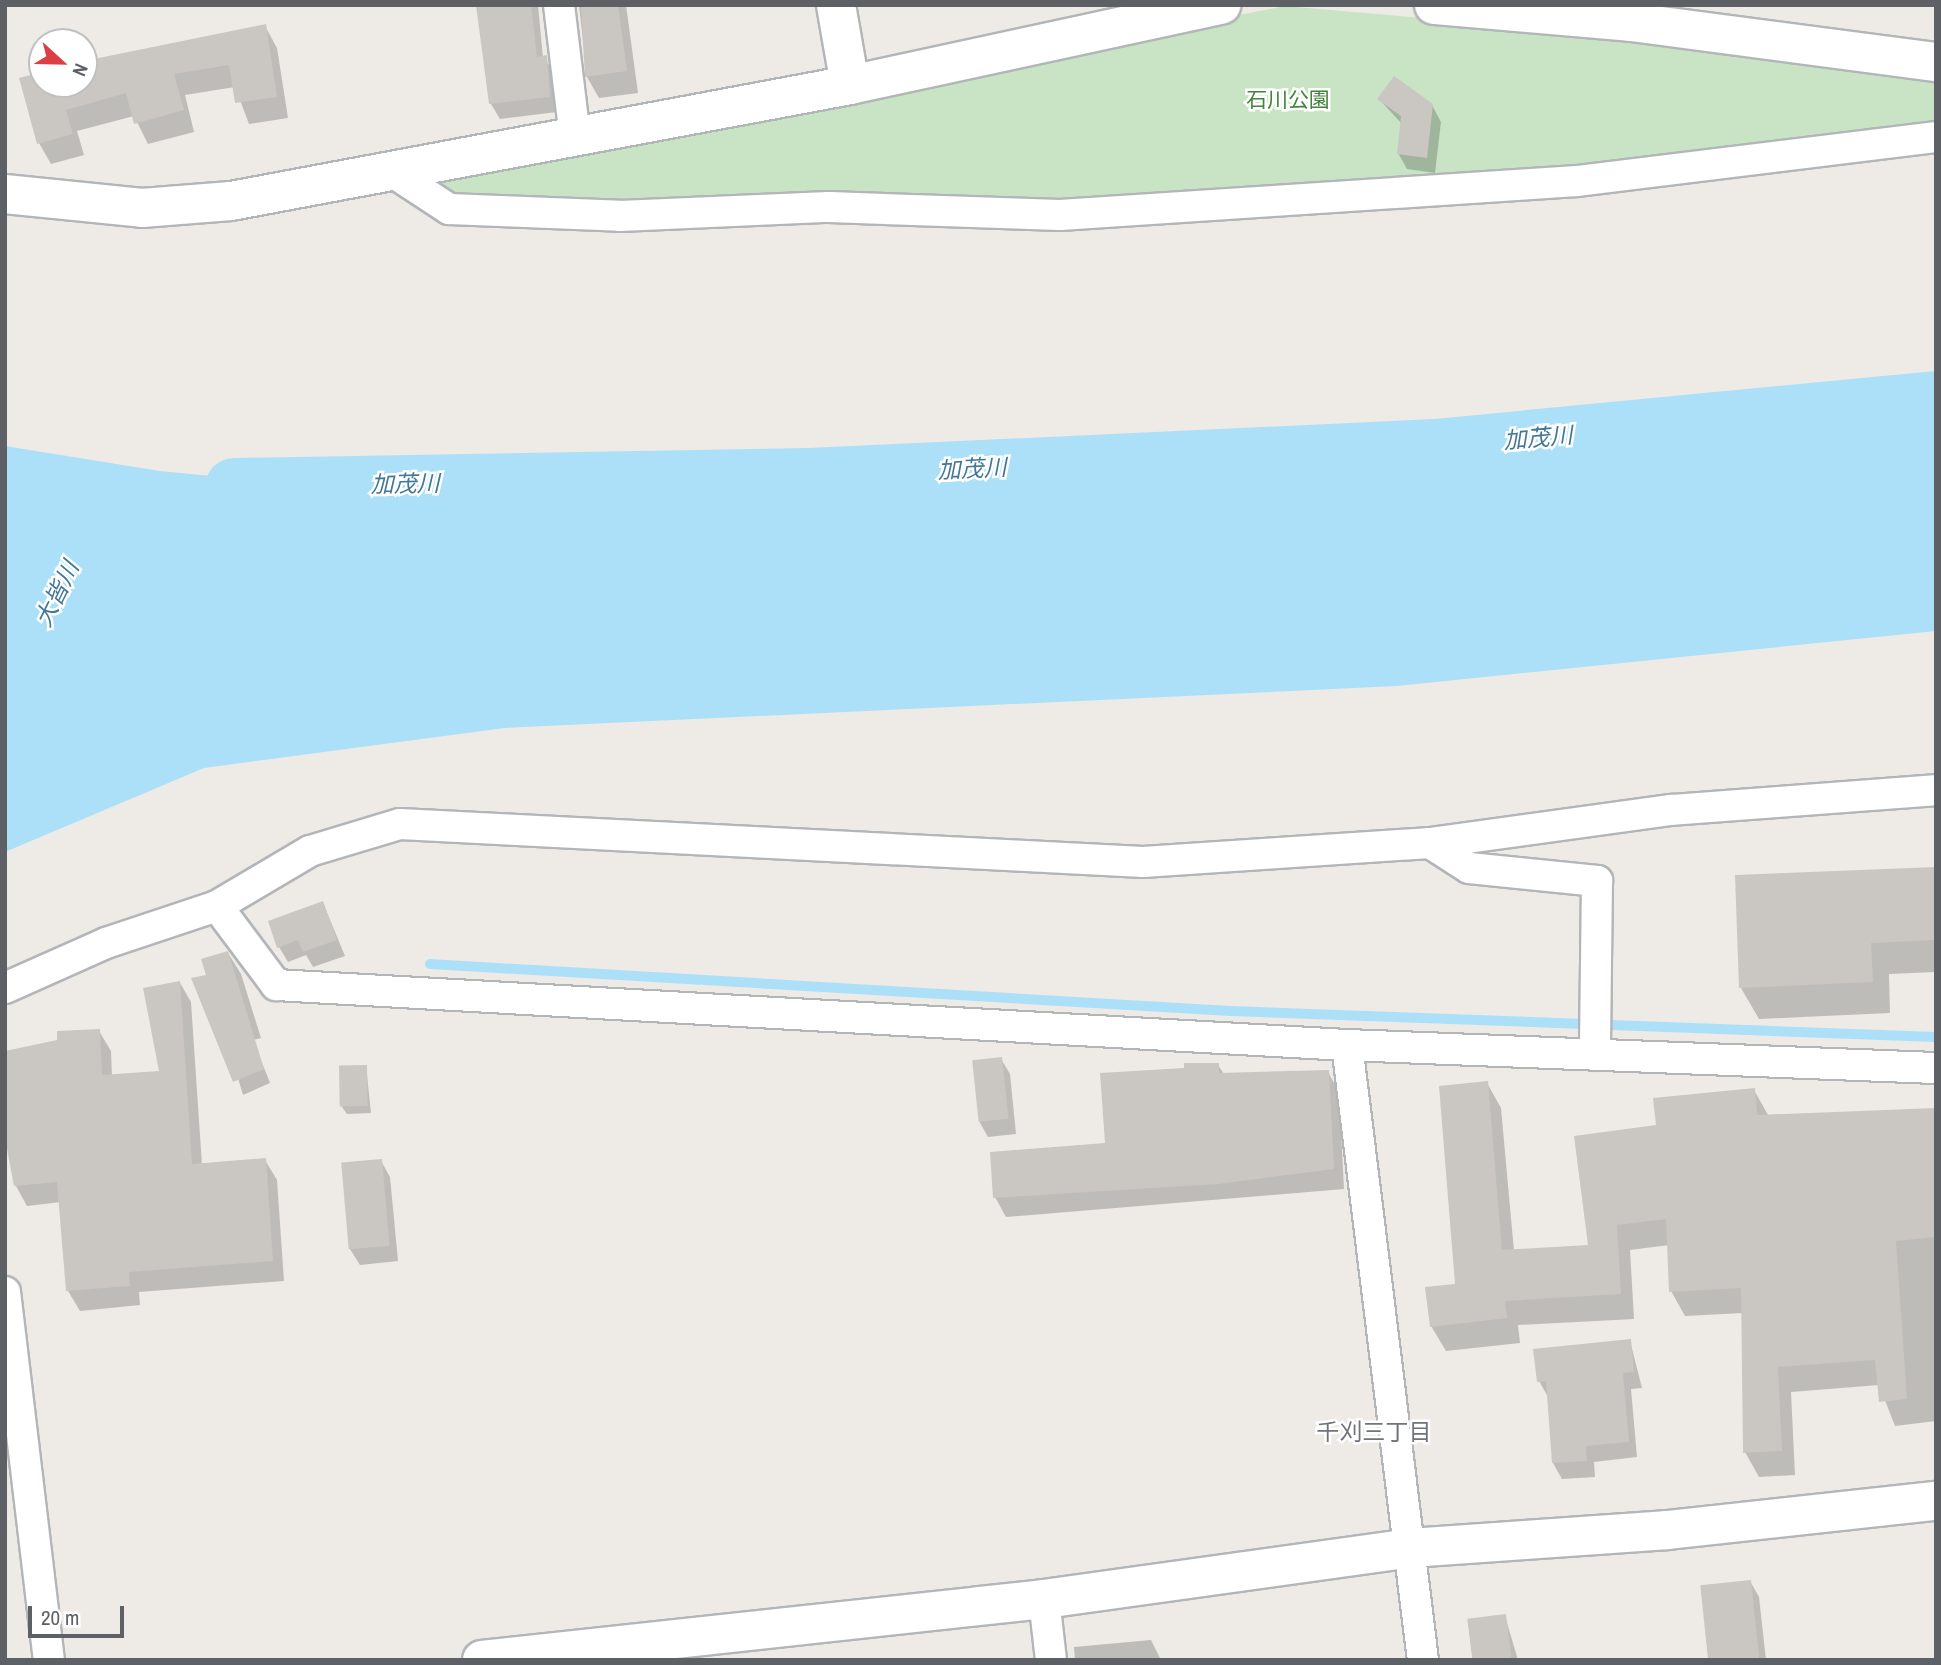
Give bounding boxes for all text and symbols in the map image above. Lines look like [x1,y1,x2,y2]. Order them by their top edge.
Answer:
north arrow [28,28,98,98]
text: N [66,60,95,80]
park label: 石川公園 [1246,87,1330,113]
water label: 加茂川 [1502,421,1574,455]
water label: 加茂川 [937,453,1007,485]
water label: 加茂川 [370,470,440,498]
water label: 大皆川 [29,557,85,631]
district label: 千刈三丁目 [1317,1418,1431,1446]
scale bar [32,1592,128,1636]
text: 20 m [41,1603,79,1632]

